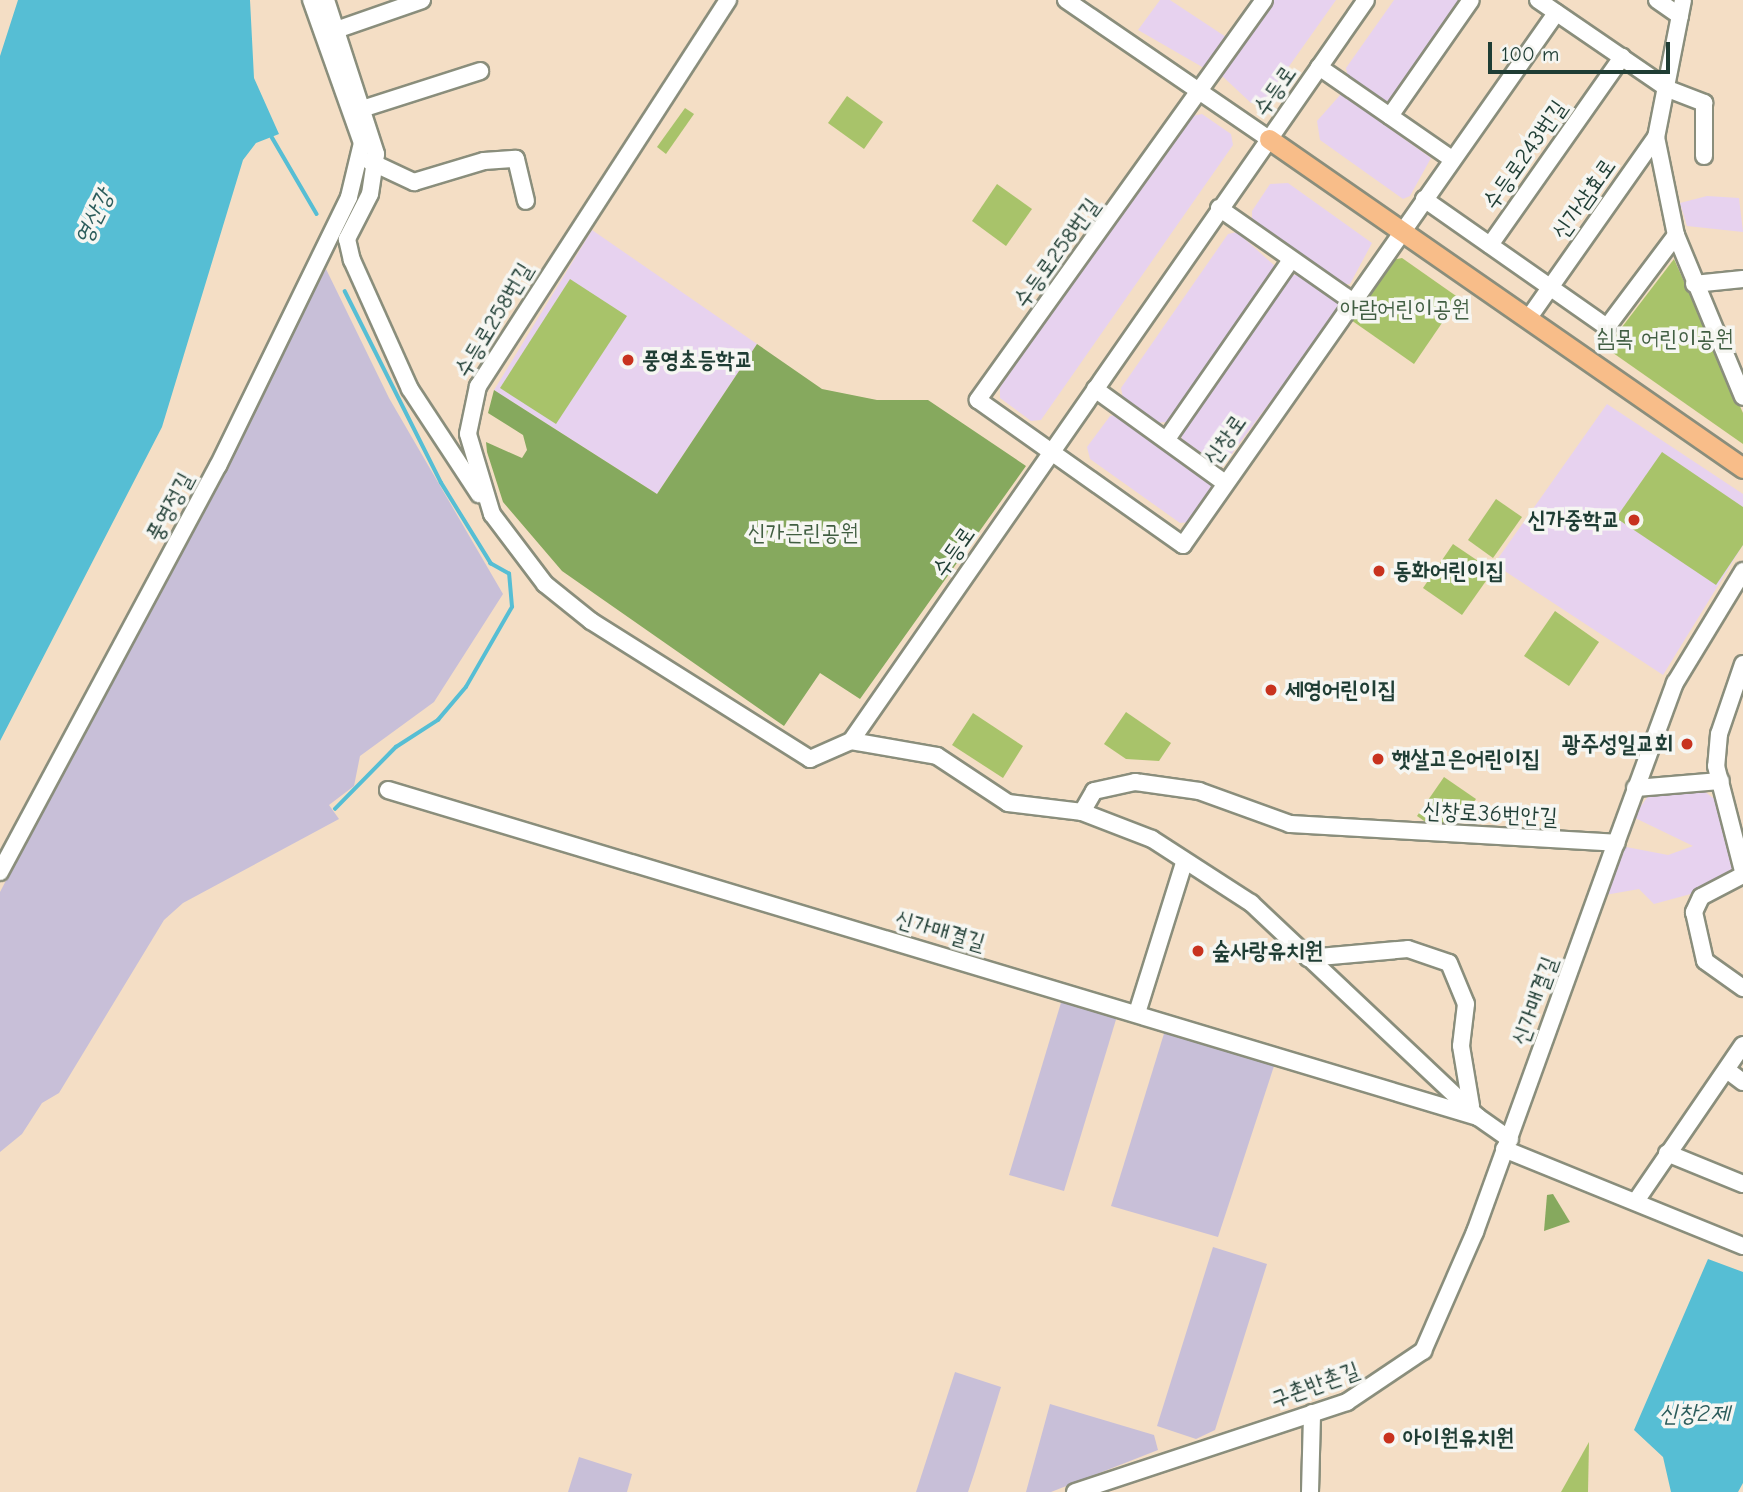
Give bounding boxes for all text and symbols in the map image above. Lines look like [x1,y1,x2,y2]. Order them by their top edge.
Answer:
scale bar [1491,28,1673,72]
text: 100 m [1501,42,1559,66]
street label: 수등로 [1248,60,1302,122]
street label: 수등로243번길 [1477,95,1573,215]
street label: 신가삼효로 [1546,153,1622,245]
water label: 영산강 [68,185,120,249]
street label: 수등로258번길 [1008,193,1106,313]
street label: 수등로258번길 [449,258,539,382]
park label: 아람어린이공원 [1340,295,1470,323]
park label: 쉼목 어린이공원 [1596,325,1734,353]
place label: 풍영초등학교 [642,346,753,374]
marker: 풍영초등학교 [620,352,636,368]
street label: 신창로 [1198,409,1252,471]
street label: 풍영정길 [140,468,200,546]
place label: 신가중학교 [1527,506,1620,534]
marker: 신가중학교 [1626,512,1642,528]
park label: 신가근린공원 [747,519,859,547]
street label: 수등로 [927,521,981,583]
place label: 동화어린이집 [1393,557,1504,585]
marker: 동화어린이집 [1371,563,1387,579]
place label: 세영어린이집 [1285,676,1396,704]
marker: 세영어린이집 [1263,682,1279,698]
place label: 광주성일교회 [1562,730,1673,758]
marker: 광주성일교회 [1679,736,1695,752]
place label: 햇살고은어린이집 [1392,745,1540,773]
marker: 햇살고은어린이집 [1370,751,1386,767]
street label: 신창로36번안길 [1422,797,1558,831]
street label: 신가매결길 [892,905,988,957]
place label: 숲사랑유치원 [1212,937,1323,965]
marker: 숲사랑유치원 [1190,943,1206,959]
street label: 신가매결길 [1506,953,1564,1049]
street label: 구촌반촌길 [1267,1356,1363,1414]
water label: 신창2제 [1659,1400,1729,1428]
place label: 아이원유치원 [1403,1424,1514,1452]
marker: 아이원유치원 [1381,1430,1397,1446]

